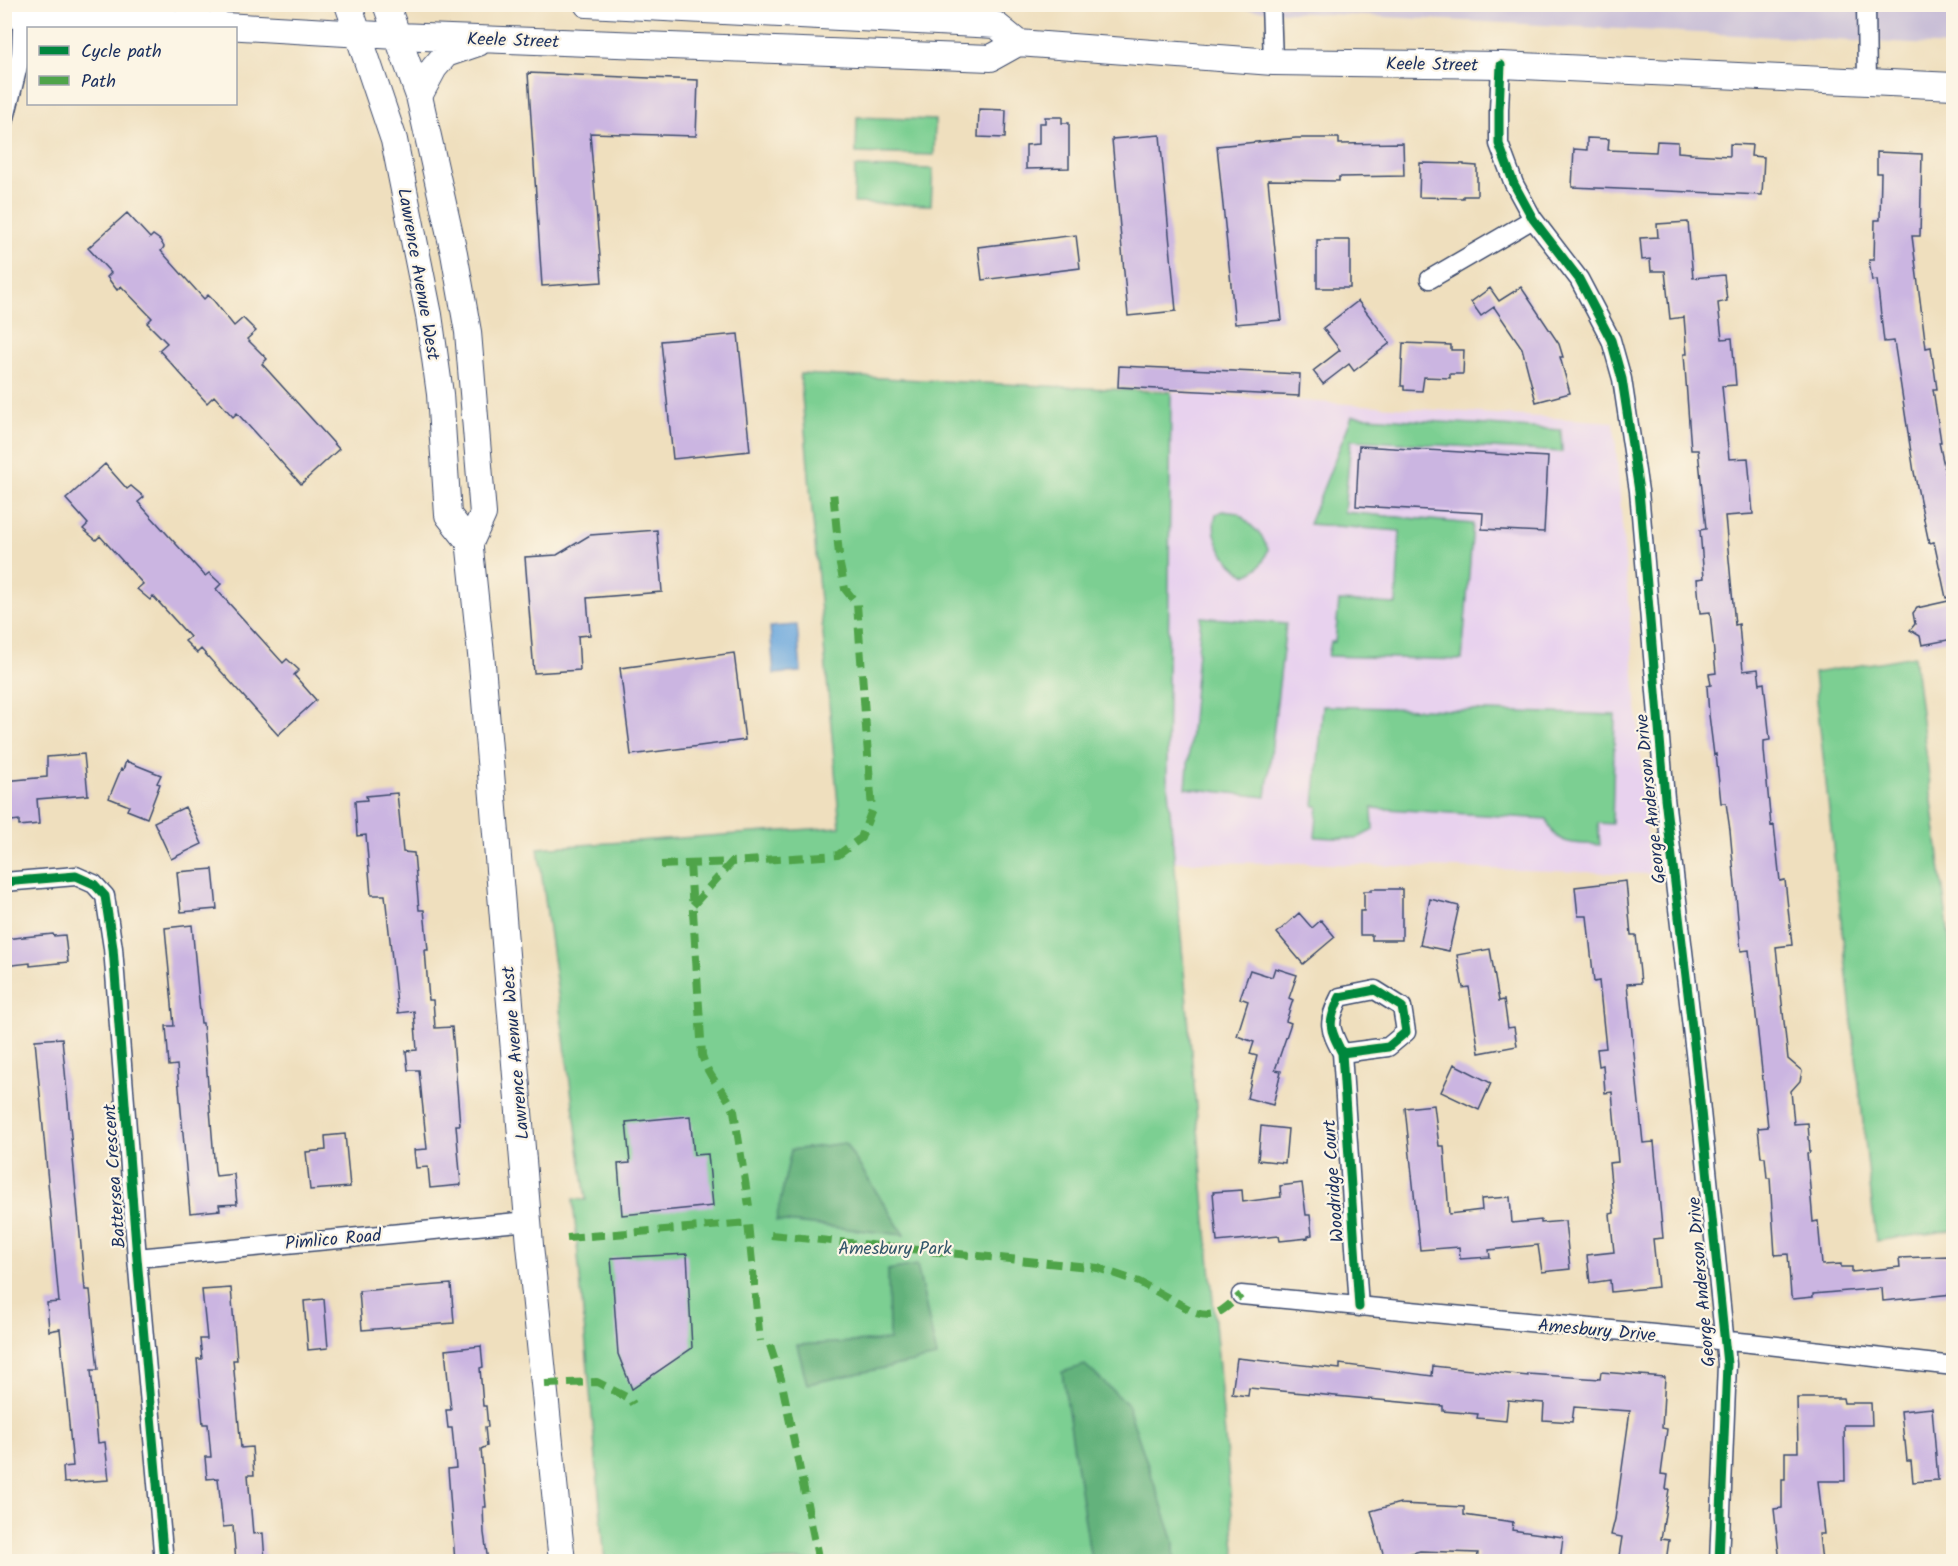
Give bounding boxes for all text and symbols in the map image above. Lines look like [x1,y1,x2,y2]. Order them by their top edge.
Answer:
street label: Keele Street [466,25,561,58]
legend [27,27,237,105]
text: Cycle path [81,38,162,67]
street label: Keele Street [1386,50,1479,81]
text: Path [81,68,116,97]
street label: Lawrence Avenue West [388,186,447,364]
street label: George Anderson Drive [1628,712,1675,885]
street label: Lawrence Avenue West [494,964,539,1141]
street label: Battersea Crescent [96,1102,135,1249]
street label: Woodridge Court [1316,1118,1353,1243]
street label: George Anderson Drive [1681,1196,1724,1368]
street label: Pimlico Road [284,1222,383,1259]
park label: Amesbury Park [838,1235,952,1264]
street label: Amesbury Drive [1537,1312,1657,1351]

